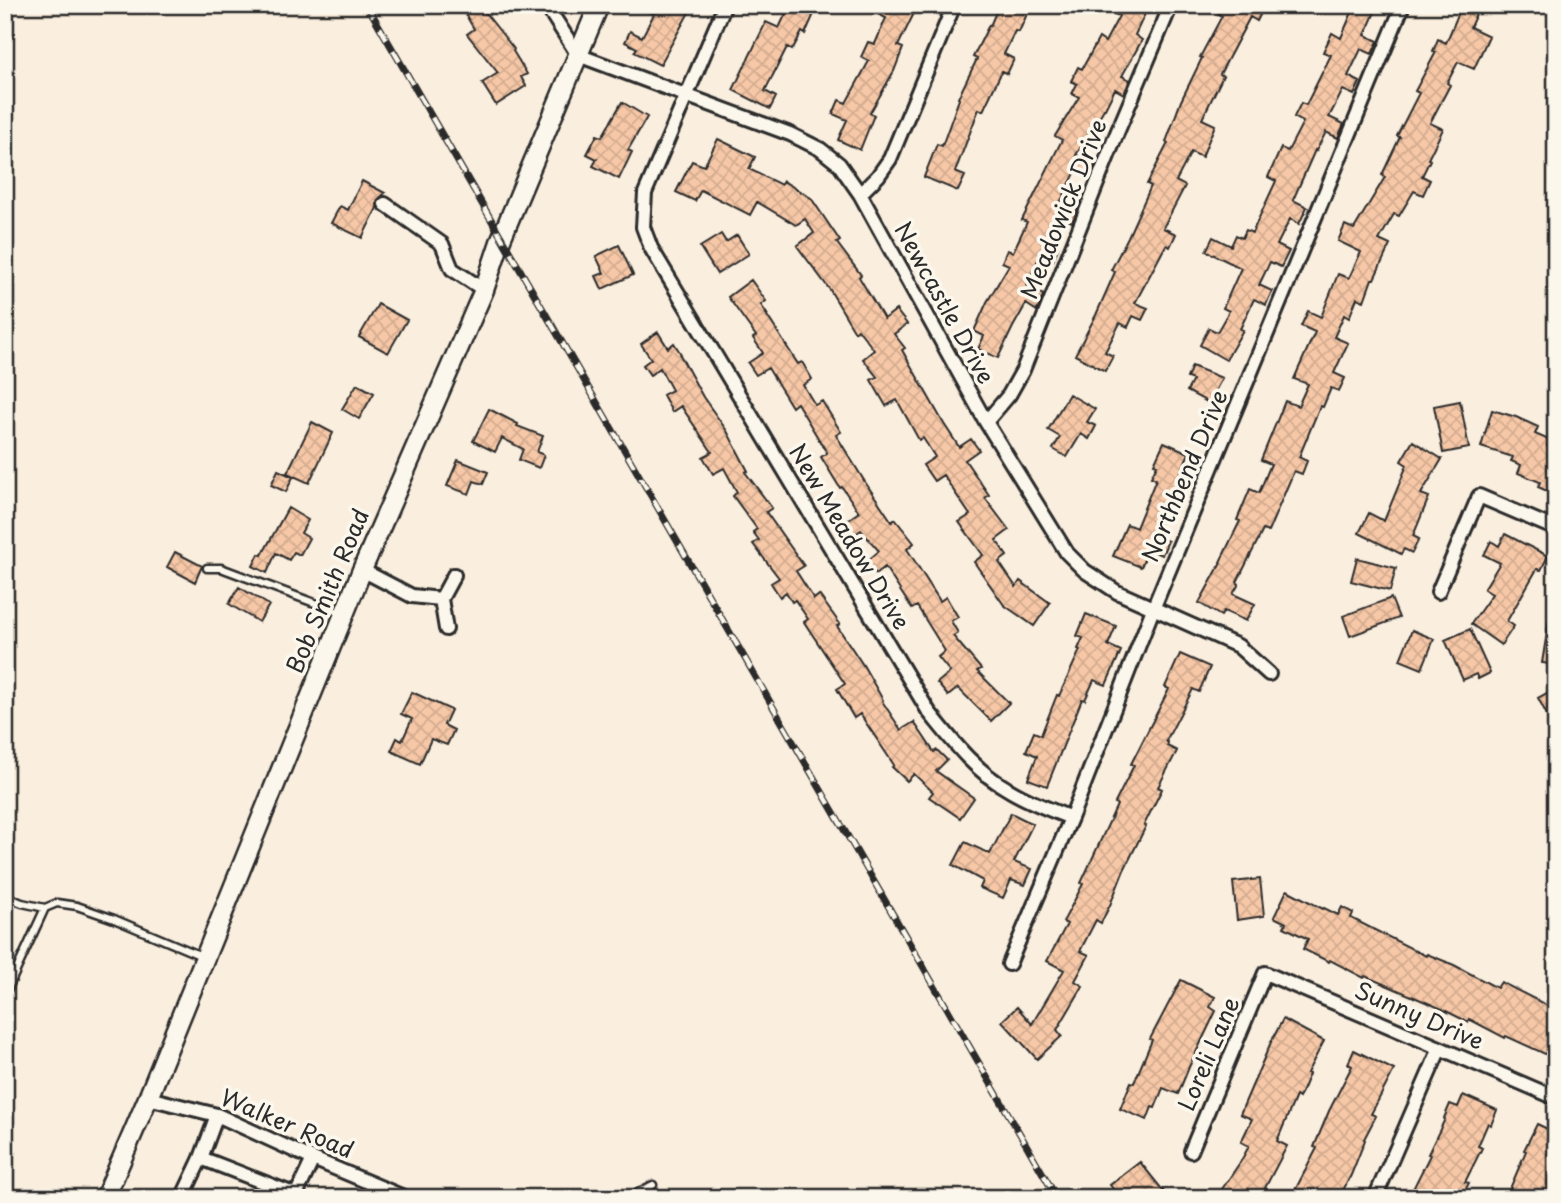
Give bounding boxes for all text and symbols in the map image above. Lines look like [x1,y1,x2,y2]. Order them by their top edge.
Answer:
street label: Meadowick Drive [1011,113,1115,304]
street label: Newcastle Drive [886,215,1004,390]
street label: Northbend Drive [1132,384,1236,567]
street label: New Meadow Drive [781,437,920,636]
street label: Bob Smith Road [276,503,377,678]
street label: Sunny Drive [1350,972,1490,1058]
street label: Loreli Lane [1168,991,1247,1116]
street label: Walker Road [216,1079,360,1166]

